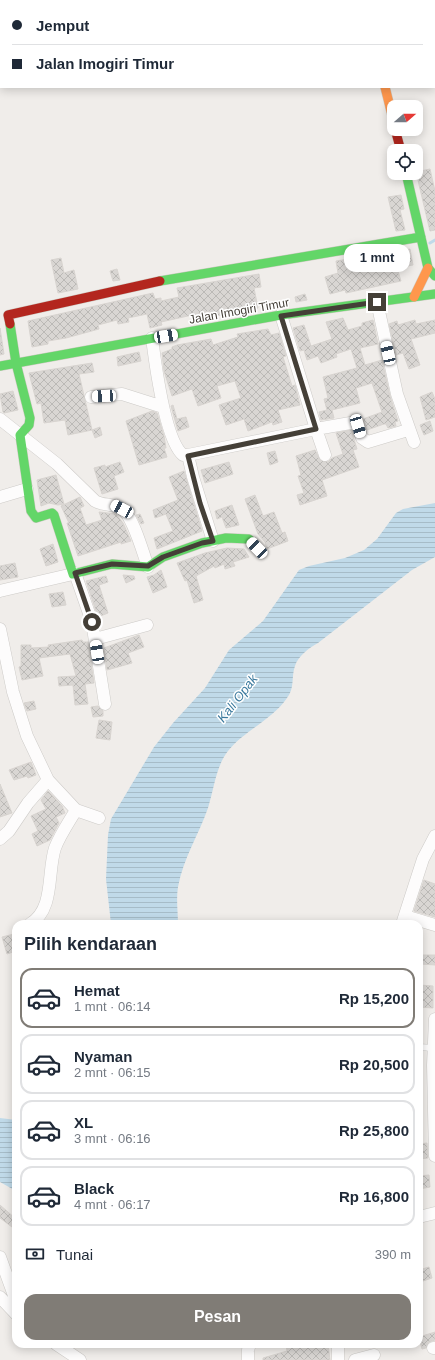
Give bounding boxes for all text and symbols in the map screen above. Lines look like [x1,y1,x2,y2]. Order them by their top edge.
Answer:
text: Jemput [36,17,89,34]
text: Jalan Imogiri Timur [36,55,174,72]
north arrow [387,100,423,136]
map controls [387,100,423,180]
button: locate [387,144,423,180]
callout: 1 mnt [344,244,410,272]
text: 1 mnt [360,250,394,265]
route end [368,293,386,311]
street label: Jalan Imogiri Timur [188,295,290,327]
car [153,328,179,344]
car [379,340,397,366]
car [92,389,116,403]
car [349,413,367,439]
car [109,498,135,520]
car [244,535,270,561]
route start [83,613,101,631]
car [89,639,105,665]
water label: Kali Opak [214,670,262,725]
text: Pilih kendaraan [24,934,157,954]
icon: car [26,980,62,1016]
text: Hemat [74,982,120,999]
text: Rp 15,200 [339,990,409,1007]
text: 1 mnt · 06:14 [74,999,151,1014]
icon: car [26,1046,62,1082]
text: Nyaman [74,1048,132,1065]
text: Rp 20,500 [339,1056,409,1073]
text: 2 mnt · 06:15 [74,1065,151,1080]
icon: car [26,1112,62,1148]
text: XL [74,1114,93,1131]
text: Rp 25,800 [339,1122,409,1139]
text: 3 mnt · 06:16 [74,1131,151,1146]
icon: car [26,1178,62,1214]
text: Black [74,1180,114,1197]
text: Rp 16,800 [339,1188,409,1205]
text: 4 mnt · 06:17 [74,1197,151,1212]
icon: cash [24,1243,46,1265]
text: Tunai [56,1246,93,1263]
text: 390 m [375,1247,411,1262]
button: Pesan [24,1294,411,1340]

